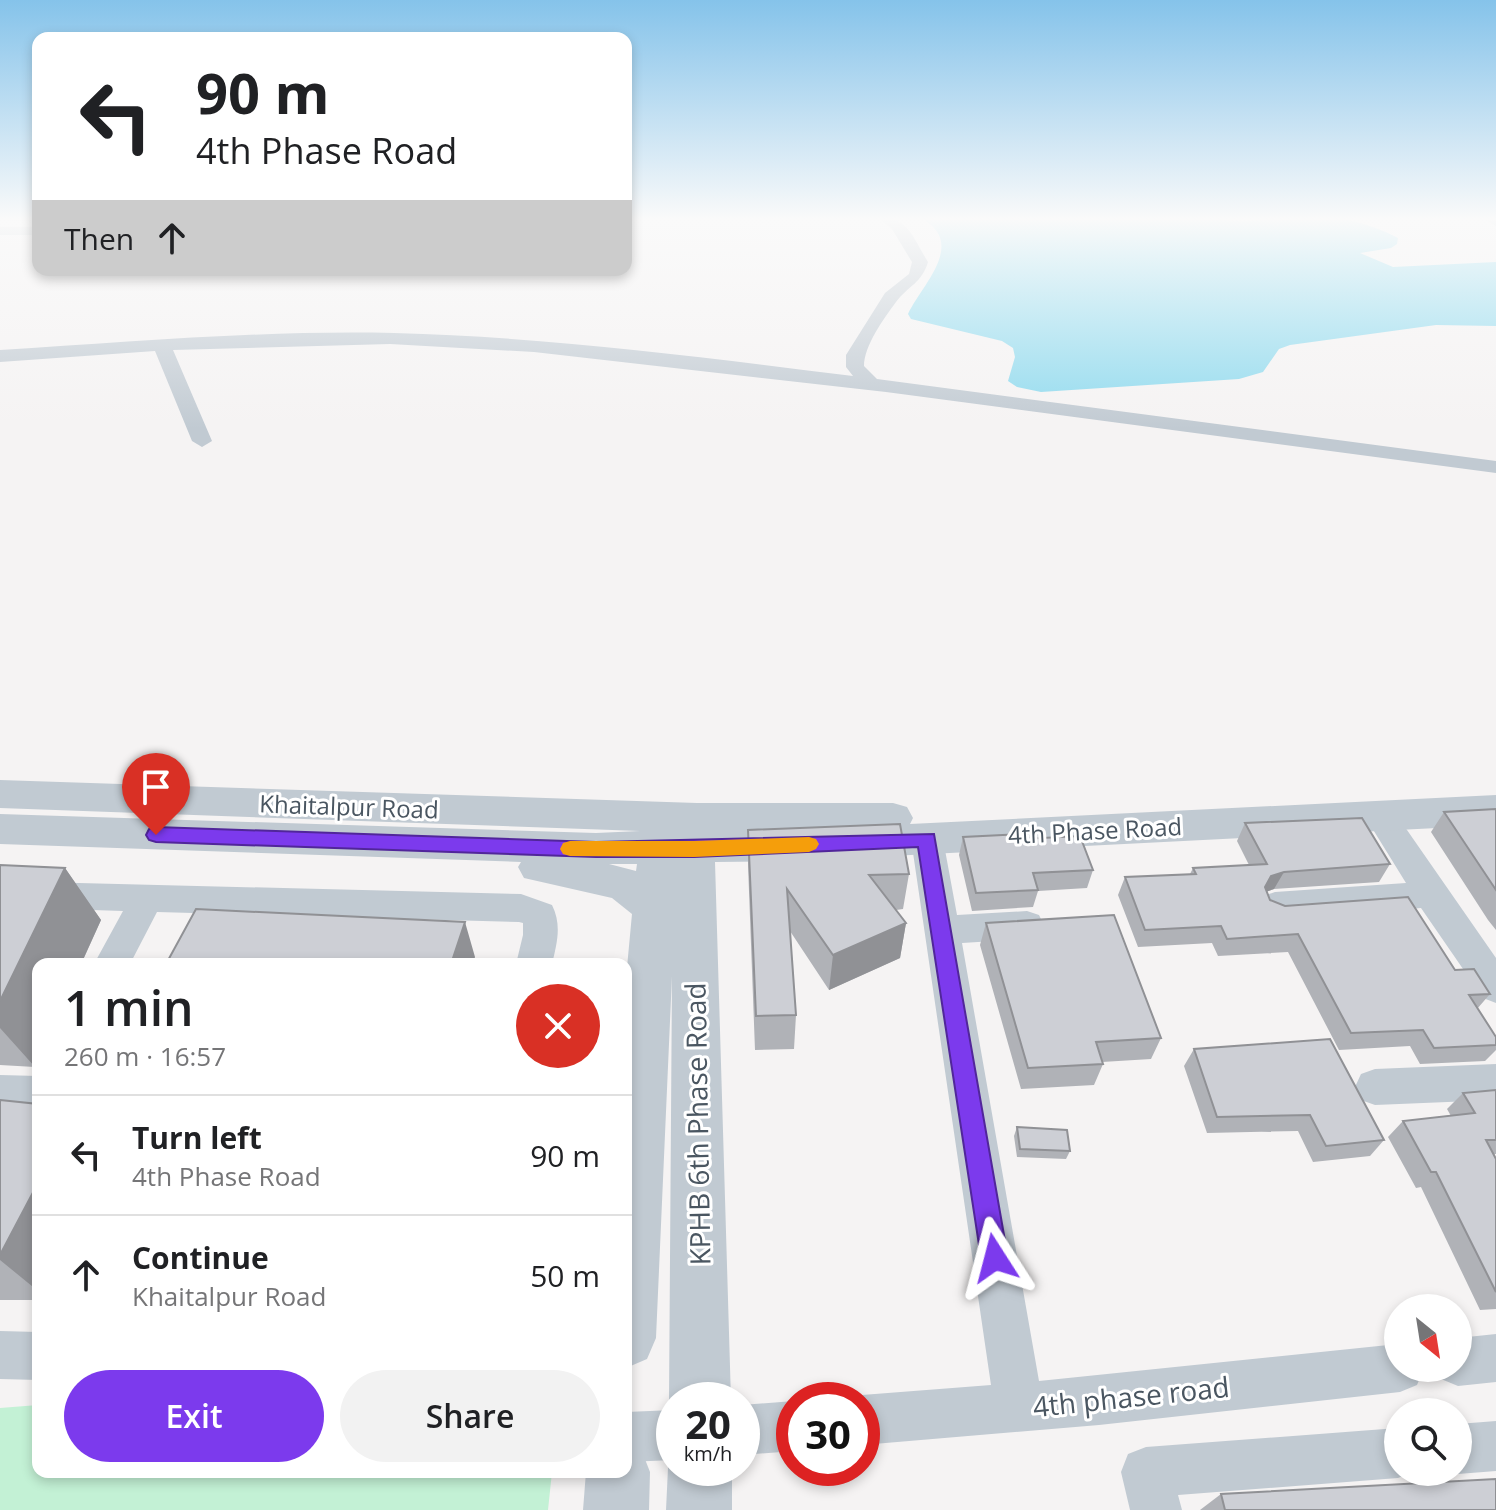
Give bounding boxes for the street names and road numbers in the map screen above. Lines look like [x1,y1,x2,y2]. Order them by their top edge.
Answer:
street label: Khaitalpur Road [259,786,439,826]
street label: 4th Phase Road [1007,809,1183,851]
street label: KPHB 6th Phase Road [676,982,718,1266]
street label: 4th phase road [1031,1367,1231,1425]

